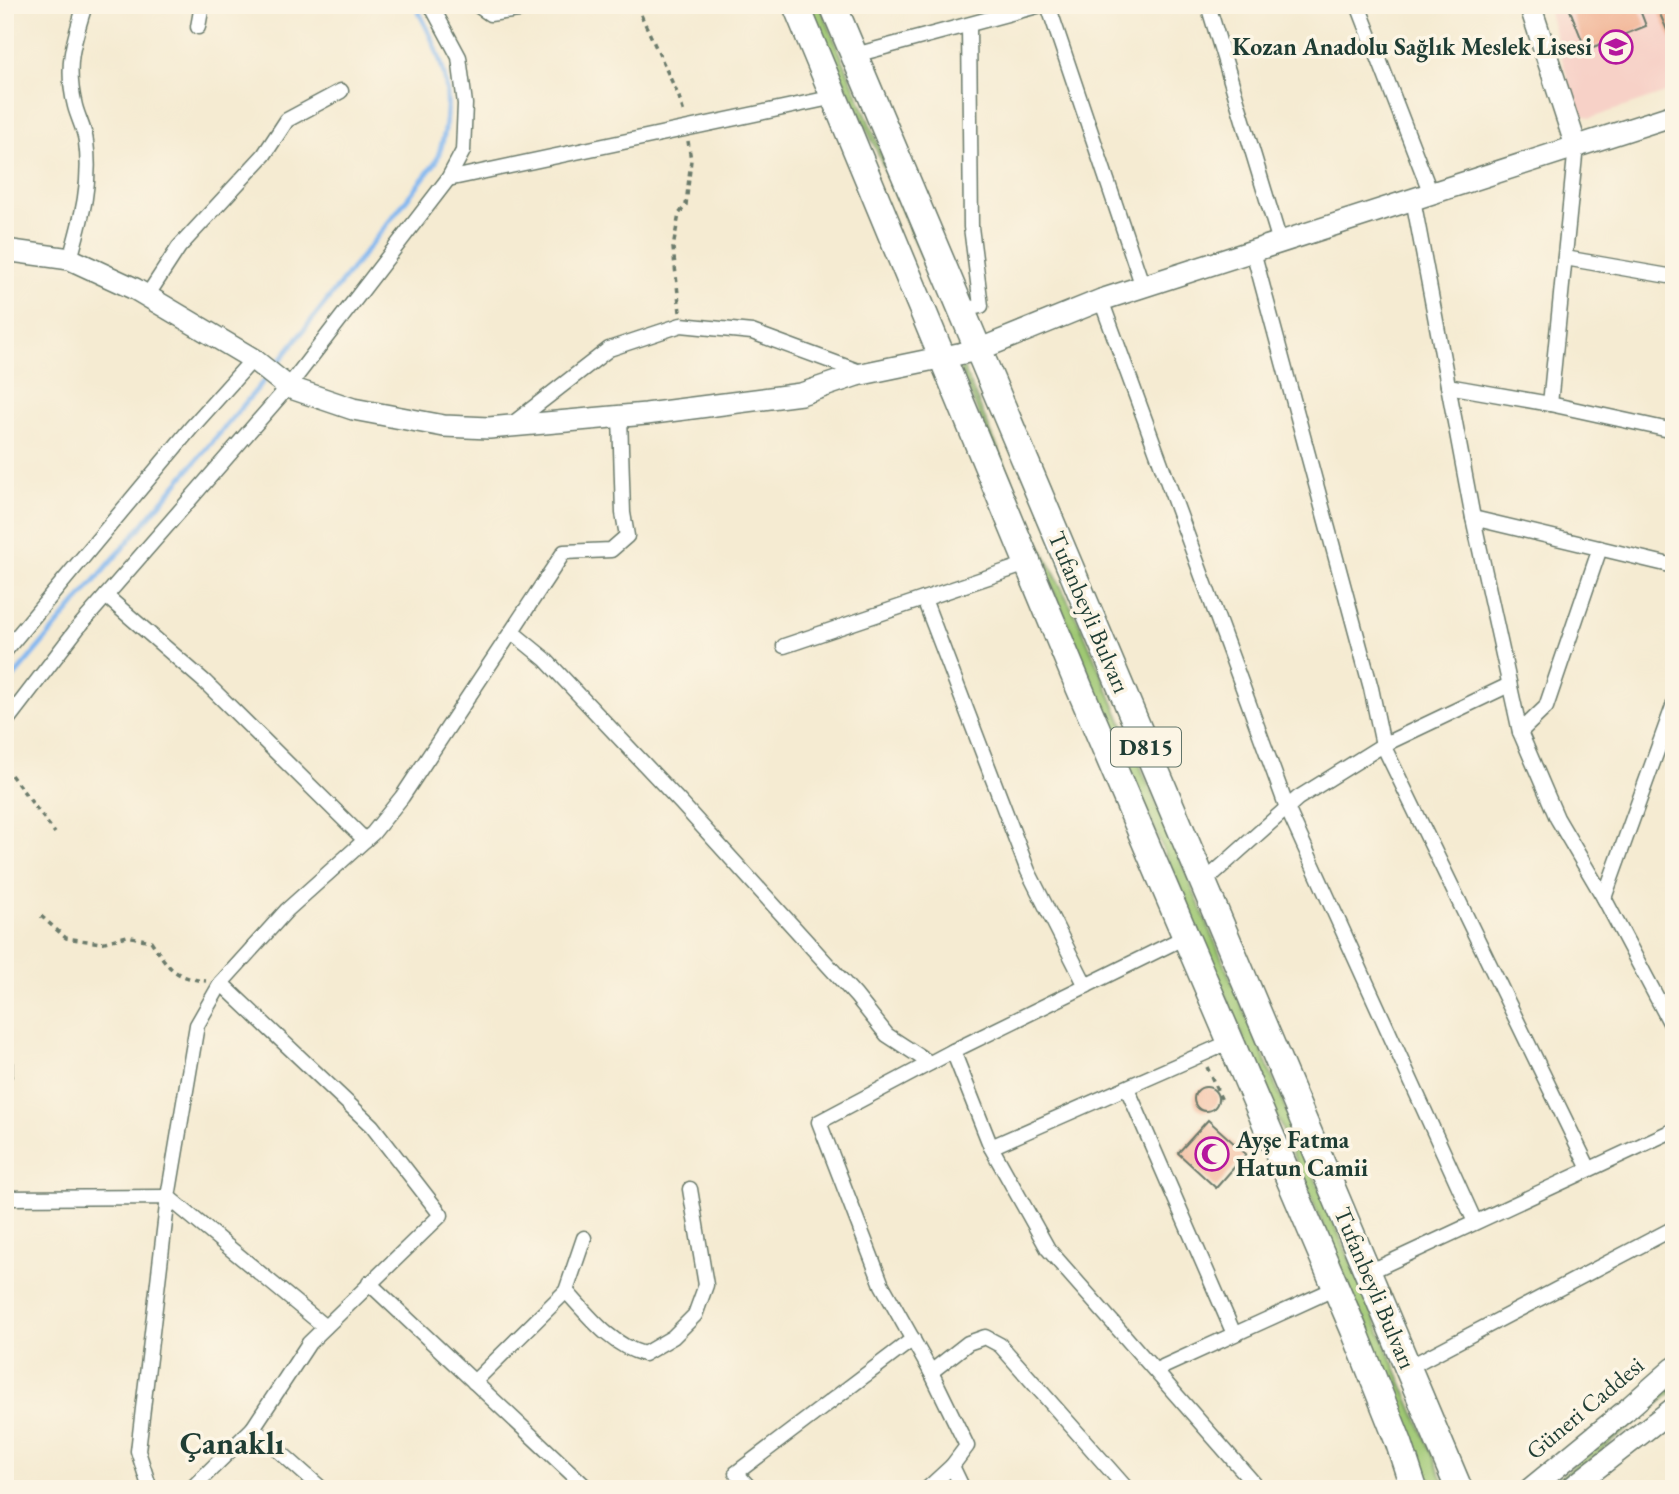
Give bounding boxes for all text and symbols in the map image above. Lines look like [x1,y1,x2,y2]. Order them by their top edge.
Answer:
school or university icon: Kozan Anadolu Sağlık Meslek Lisesi [1597,28,1635,66]
place label: Kozan Anadolu Sağlık Meslek Lisesi [1232,31,1592,63]
street label: Tufanbeyli Bulvarı [1041,526,1138,697]
road number: D815 [1111,727,1181,766]
place label: Ayşe Fatma Hatun Camii [1235,1124,1368,1183]
mosque icon: Ayşe Fatma Hatun Camii [1193,1135,1231,1173]
street label: Tufanbeyli Bulvarı [1327,1202,1424,1373]
street label: Güneri Caddesi [1519,1349,1650,1466]
district label: Çanaklı [180,1422,285,1464]

